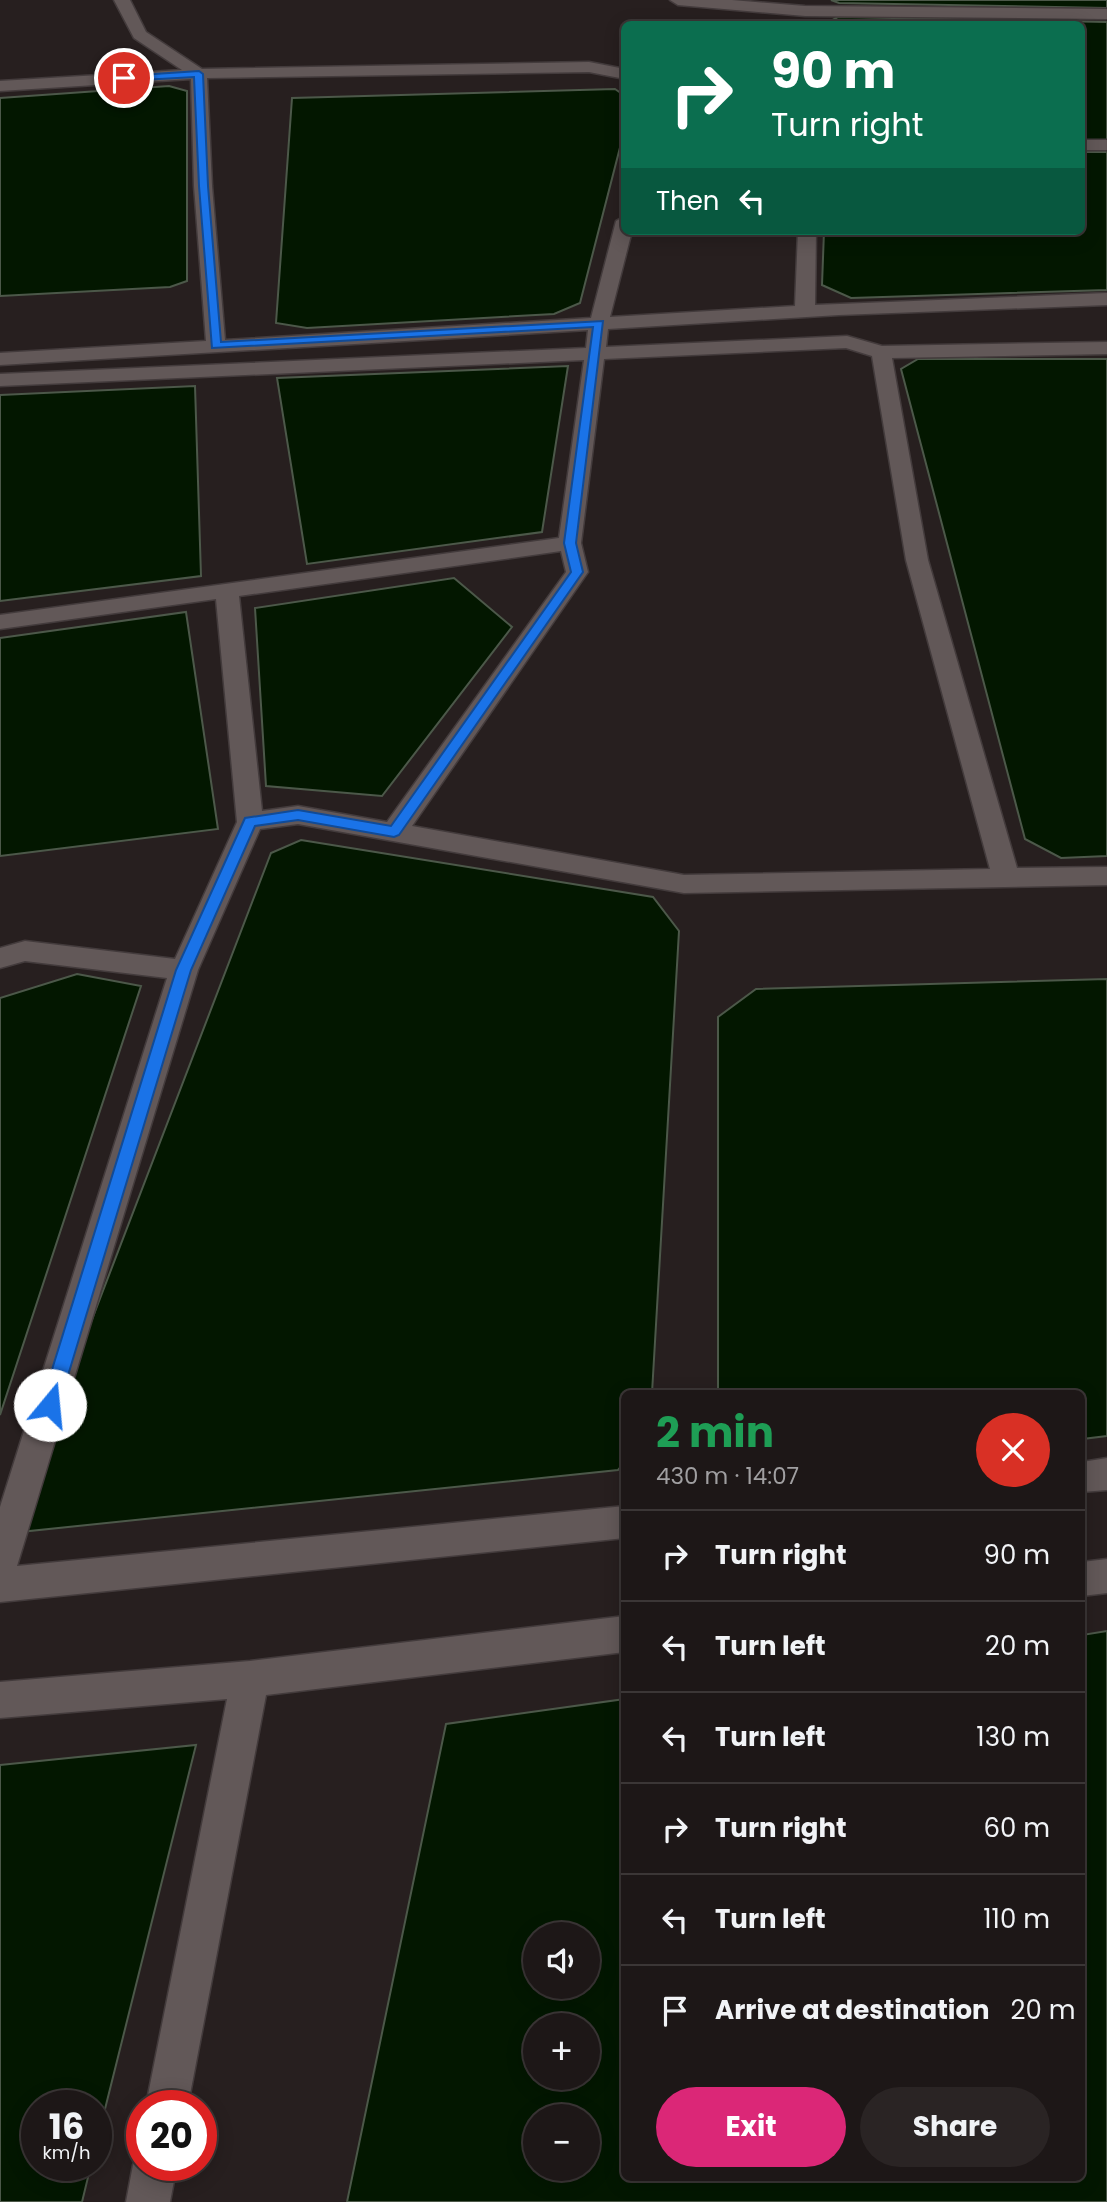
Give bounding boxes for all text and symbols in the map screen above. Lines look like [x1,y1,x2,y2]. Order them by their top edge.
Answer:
text: 90 m [771,37,895,105]
pin [94,48,154,108]
icon: right [656,49,747,140]
icon: arrive [105,59,143,97]
text: Turn right [771,102,923,147]
icon: left [733,182,771,220]
text: Then [656,183,719,219]
position arrow [13,1368,87,1442]
text: 2 min [656,1403,774,1462]
button: close [976,1413,1050,1487]
text: 430 m · 14:07 [656,1460,799,1492]
icon: right [656,1537,694,1575]
text: Turn right [715,1537,847,1573]
text: 90 m [984,1537,1050,1573]
icon: left [656,1628,694,1666]
text: Turn left [715,1628,826,1664]
text: 20 m [985,1628,1050,1664]
icon: left [656,1719,694,1757]
text: Turn left [715,1719,826,1755]
text: 130 m [976,1719,1050,1755]
icon: right [656,1810,694,1848]
text: Turn right [715,1810,847,1846]
text: 60 m [983,1810,1050,1846]
icon: left [656,1901,694,1939]
text: Turn left [715,1901,826,1937]
text: 110 m [983,1901,1050,1937]
map controls [523,1922,600,2181]
button: sound [523,1922,600,1999]
icon: arrive [656,1992,694,2030]
text: Arrive at destination [715,1992,990,2028]
text: 20 m [1011,1992,1076,2028]
button: + [523,2013,600,2090]
button: Exit [656,2087,846,2167]
button: Share [860,2087,1050,2167]
speed limit sign: 20 [126,2090,217,2181]
text: 16 [49,2102,84,2151]
button: − [523,2104,600,2181]
text: km/h [43,2140,90,2165]

